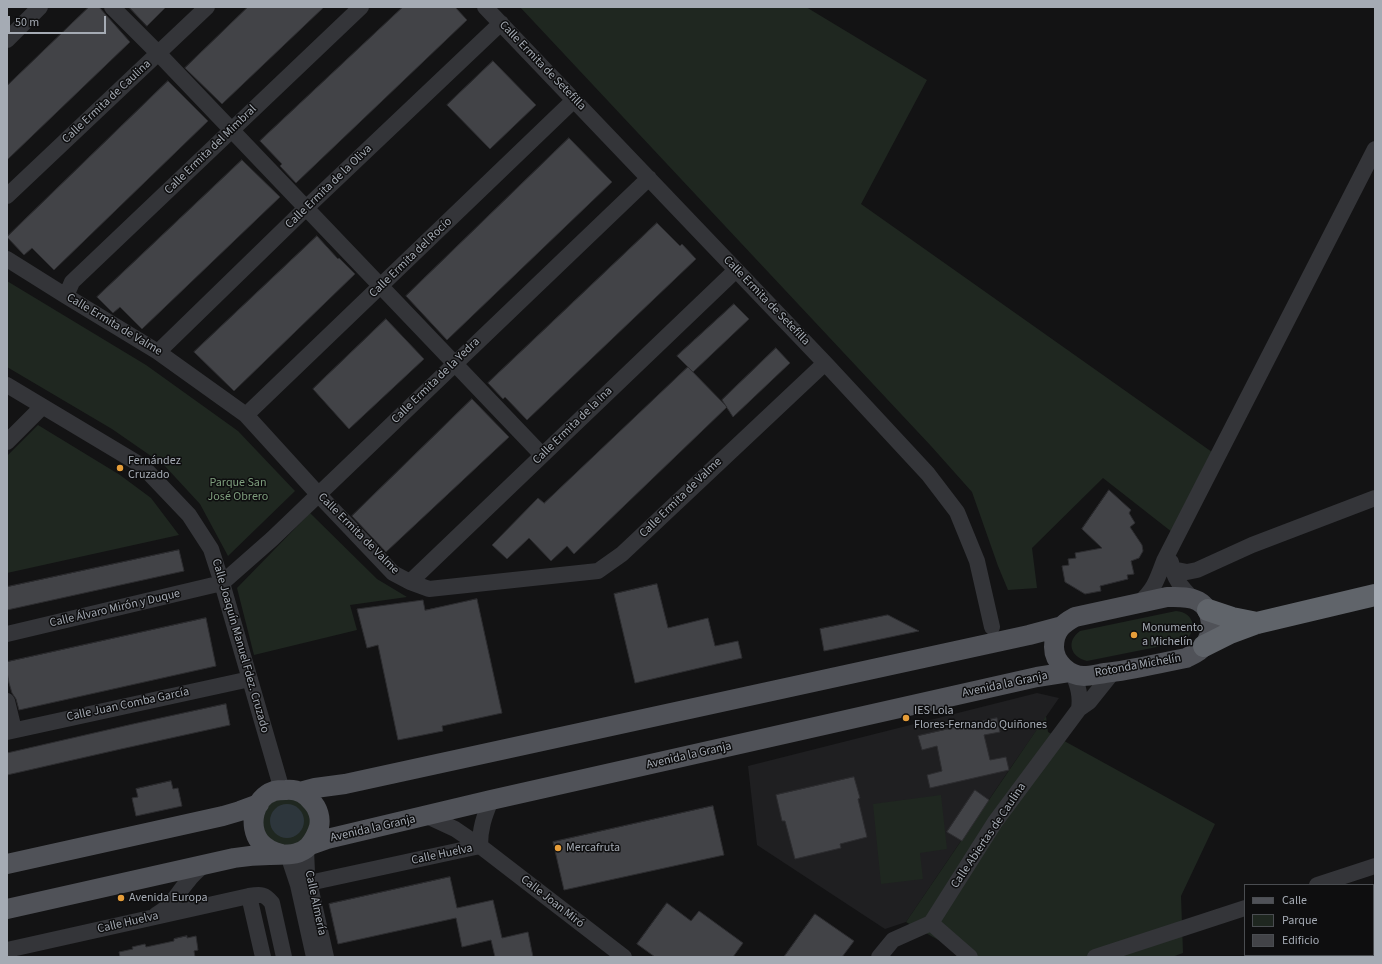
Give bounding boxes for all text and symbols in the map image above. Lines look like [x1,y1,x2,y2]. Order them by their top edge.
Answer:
scale bar [10,8,108,34]
text: 50 m [15,14,39,31]
street label: Calle Ermita de Setefilla [496,18,588,114]
street label: Calle Ermita de Caulina [60,57,154,147]
street label: Calle Ermita del Mimbral [162,102,260,198]
street label: Calle Ermita de la Oliva [283,142,375,232]
street label: Calle Ermita del Rocío [367,215,455,301]
street label: Calle Ermita de Setefilla [720,253,812,349]
street label: Calle Ermita de Valme [64,291,164,359]
street label: Calle Ermita de la Yedra [389,335,483,427]
street label: Calle Ermita de la Ina [530,384,616,468]
place label: Fernández Cruzado [128,454,181,482]
street label: Calle Ermita de Valme [637,455,725,541]
marker: Fernández Cruzado [115,463,125,473]
park label: Parque San José Obrero [208,476,268,504]
street label: Calle Ermita de Valme [314,490,402,578]
street label: Calle Joaquín Manuel Fdez. Cruzado [208,557,272,735]
street label: Calle Álvaro Mirón y Duque [48,587,182,631]
place label: Monumento a Michelín [1142,621,1203,649]
marker: Monumento a Michelín [1129,630,1139,640]
street label: Rotonda Michelín [1094,651,1182,681]
street label: Avenida la Granja [961,669,1049,701]
street label: Calle Juan Comba García [65,685,191,725]
place label: IES Lola Flores-Fernando Quiñones [914,704,1047,732]
marker: IES Lola Flores-Fernando Quiñones [901,713,911,723]
street label: Avenida la Granja [645,739,733,773]
street label: Calle Abiertas de Caulina [948,781,1030,891]
street label: Avenida la Granja [329,812,417,846]
street label: Calle Huelva [410,841,474,869]
place label: Mercafruta [566,841,620,855]
marker: Mercafruta [553,843,563,853]
street label: Calle Almería [301,869,329,937]
street label: Calle Joan Miró [517,873,587,931]
legend [1244,884,1374,956]
place label: Avenida Europa [129,891,208,905]
text: Calle [1282,892,1307,909]
marker: Avenida Europa [116,893,126,903]
street label: Calle Huelva [96,909,160,937]
text: Parque [1282,912,1318,929]
text: Edificio [1282,932,1319,949]

